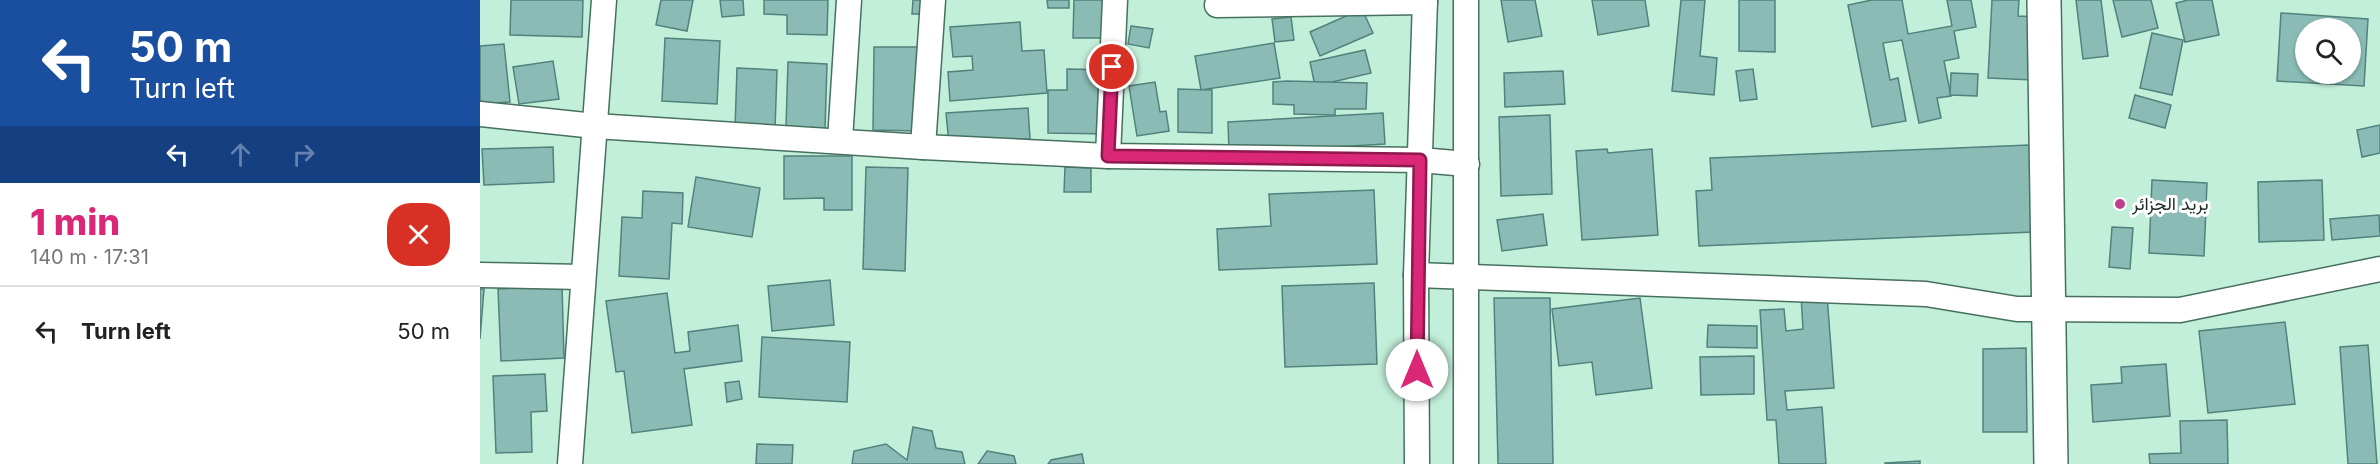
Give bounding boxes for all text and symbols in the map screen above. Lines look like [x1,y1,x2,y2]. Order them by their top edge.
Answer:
map controls [2295,18,2361,84]
button: search [2295,18,2361,84]
text: 50 m [129,21,232,72]
icon: left [30,24,108,102]
pin [1086,41,1137,92]
icon: arrive [1095,50,1128,83]
text: Turn left [129,72,235,105]
icon: left [161,138,194,171]
icon: ahead [224,138,257,171]
icon: right [287,138,320,171]
place label: بريد الجزائر [2131,193,2209,215]
marker: بريد الجزائر [2113,197,2127,211]
text: 1 min [30,200,120,244]
button: close [387,203,450,266]
text: 140 m · 17:31 [30,245,149,269]
icon: left [30,315,63,348]
text: Turn left [81,318,171,344]
text: 50 m [397,318,450,344]
position arrow [1385,338,1449,402]

